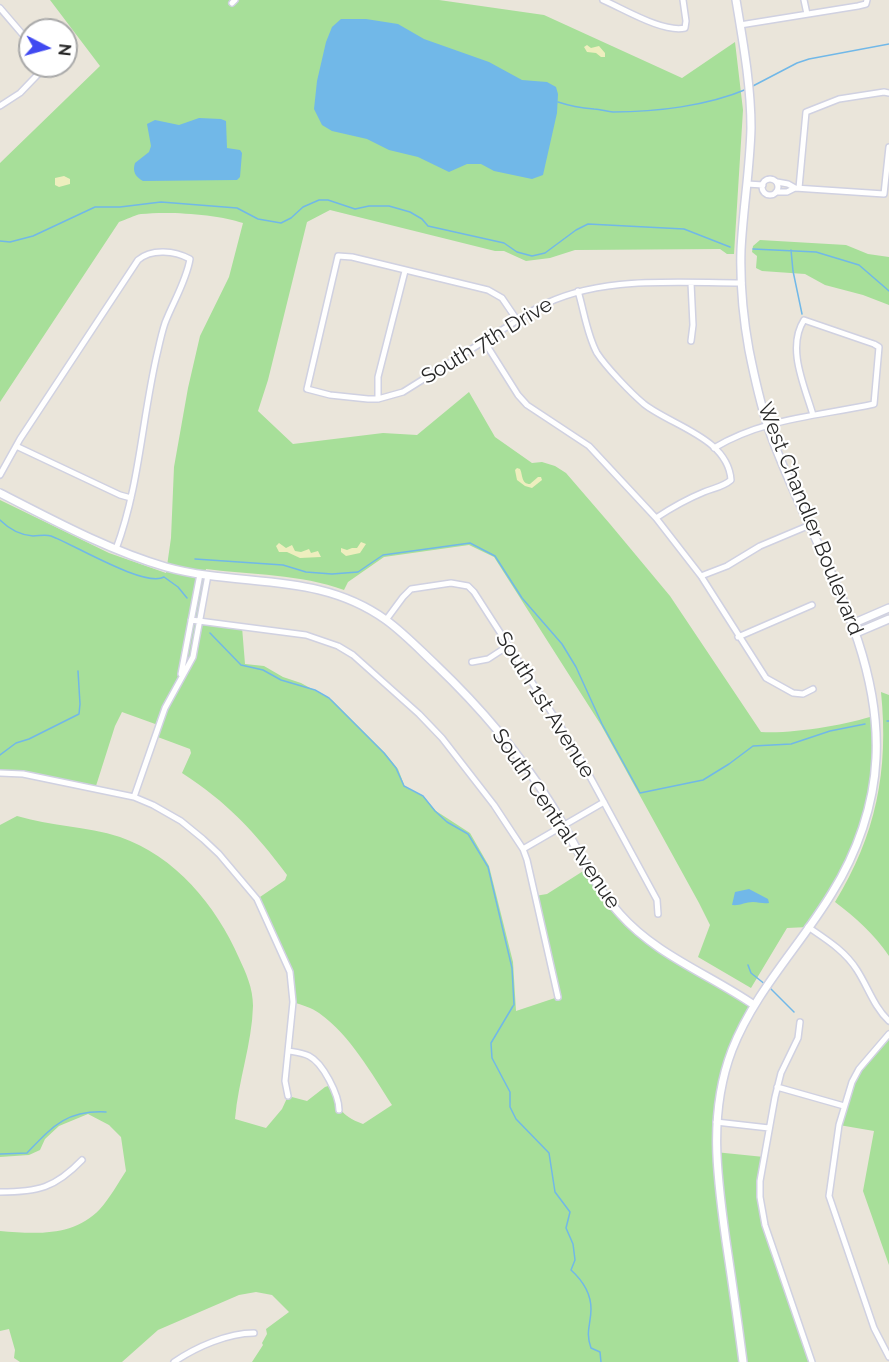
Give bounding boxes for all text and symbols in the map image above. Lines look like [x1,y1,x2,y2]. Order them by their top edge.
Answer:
north arrow [18,18,78,78]
text: N [54,43,74,57]
street label: South 7th Drive [417,292,557,390]
street label: West Chandler Boulevard [752,399,868,639]
street label: South 1st Avenue [490,627,600,783]
street label: South Central Avenue [486,724,626,914]

